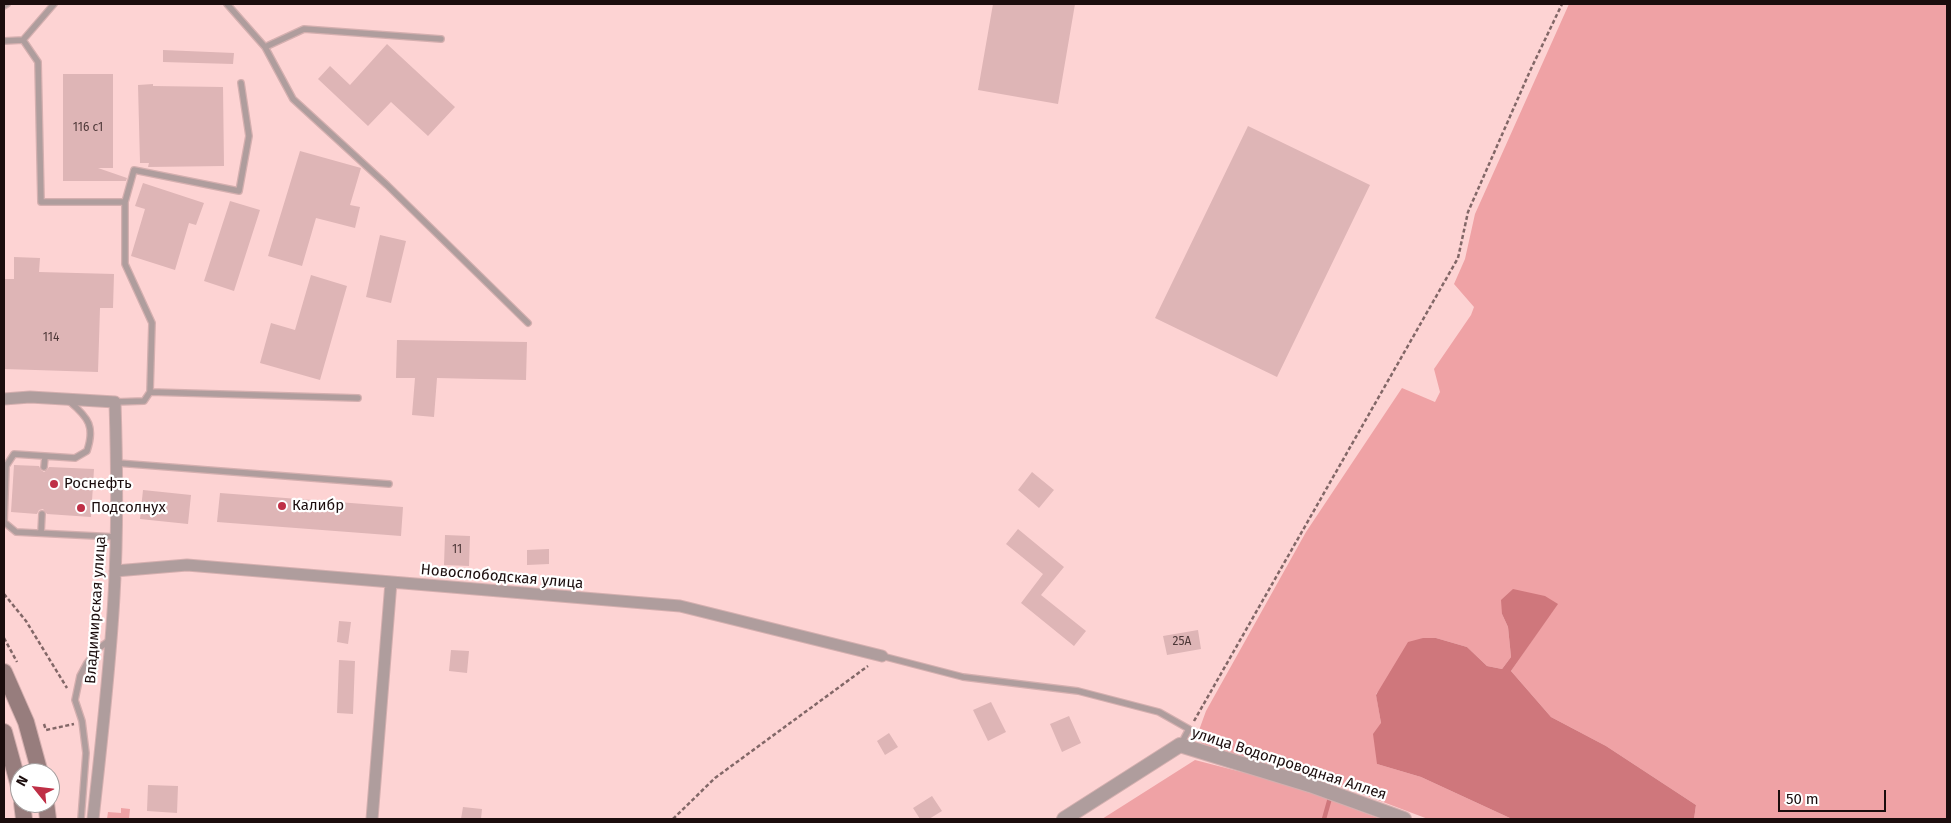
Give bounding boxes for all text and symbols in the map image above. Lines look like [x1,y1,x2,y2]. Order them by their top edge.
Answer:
house number: 116 с1 [73,121,103,135]
house number: 114 [43,331,59,345]
place label: Роснефть [64,475,132,493]
marker: Роснефть [48,478,60,490]
place label: Калибр [292,497,344,515]
place label: Подсолнух [91,499,166,517]
marker: Калибр [276,500,288,512]
marker: Подсолнух [75,502,87,514]
street label: Владимирская улица [82,535,110,685]
house number: 11 [452,543,462,557]
street label: Новослободская улица [420,561,584,593]
house number: 25А [1173,635,1191,649]
street label: улица Водопроводная Аллея [1189,724,1389,804]
north arrow [10,763,60,813]
text: N [13,773,32,789]
scale bar [1781,780,1888,812]
text: 50 m [1786,790,1819,808]

